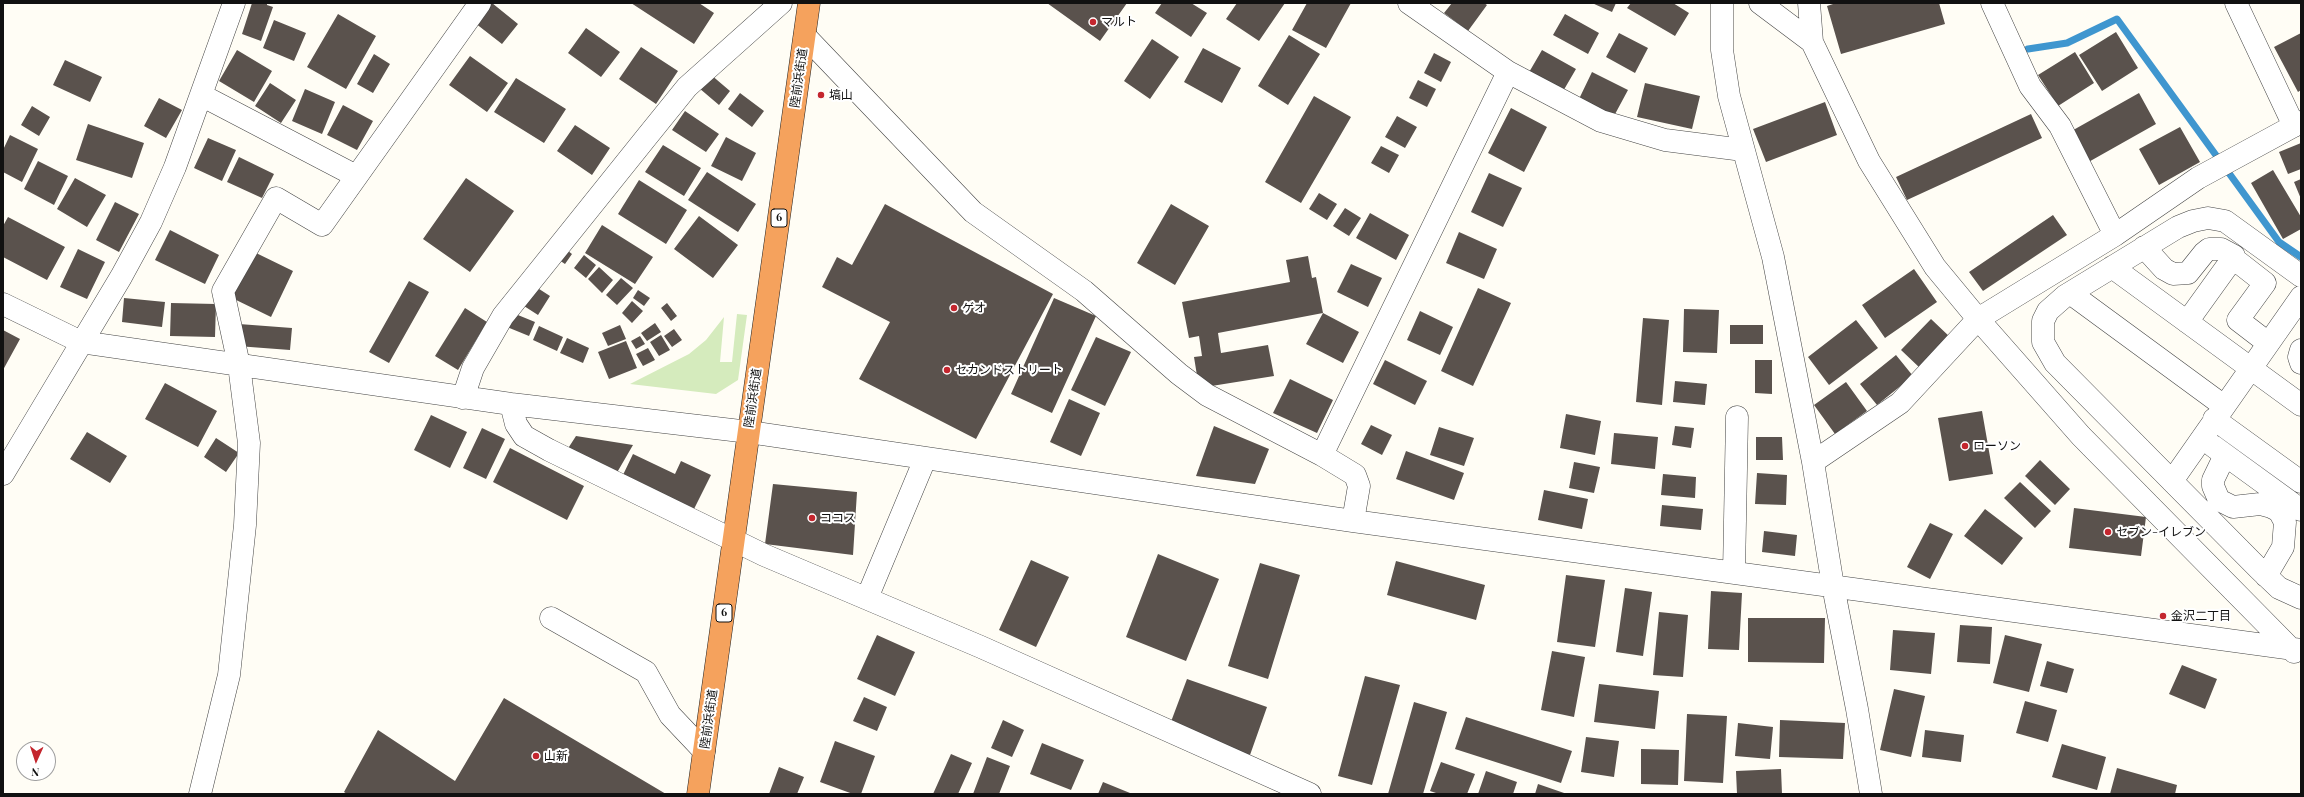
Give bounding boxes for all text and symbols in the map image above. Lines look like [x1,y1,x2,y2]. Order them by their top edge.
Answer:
place label: マルト [1101,15,1137,29]
marker: マルト [1088,17,1098,27]
street label: 陸前浜街道 [788,47,810,109]
place label: 塙山 [829,88,853,102]
marker: 塙山 [816,90,826,100]
road number: 6 [771,209,787,227]
place label: ゲオ [962,301,986,315]
marker: ゲオ [949,303,959,313]
place label: セカンドストリート [955,363,1063,377]
marker: セカンドストリート [942,365,952,375]
street label: 陸前浜街道 [742,367,764,429]
place label: ローソン [1973,439,2021,453]
marker: ローソン [1960,441,1970,451]
place label: ココス [820,511,856,525]
marker: ココス [807,513,817,523]
place label: セブン-イレブン [2116,525,2206,539]
marker: セブン-イレブン [2103,527,2113,537]
road number: 6 [716,604,732,622]
place label: 金沢二丁目 [2171,609,2231,623]
marker: 金沢二丁目 [2158,611,2168,621]
street label: 陸前浜街道 [698,688,720,750]
north arrow [16,741,56,781]
place label: 山新 [544,749,568,763]
marker: 山新 [531,751,541,761]
text: N [31,765,40,780]

